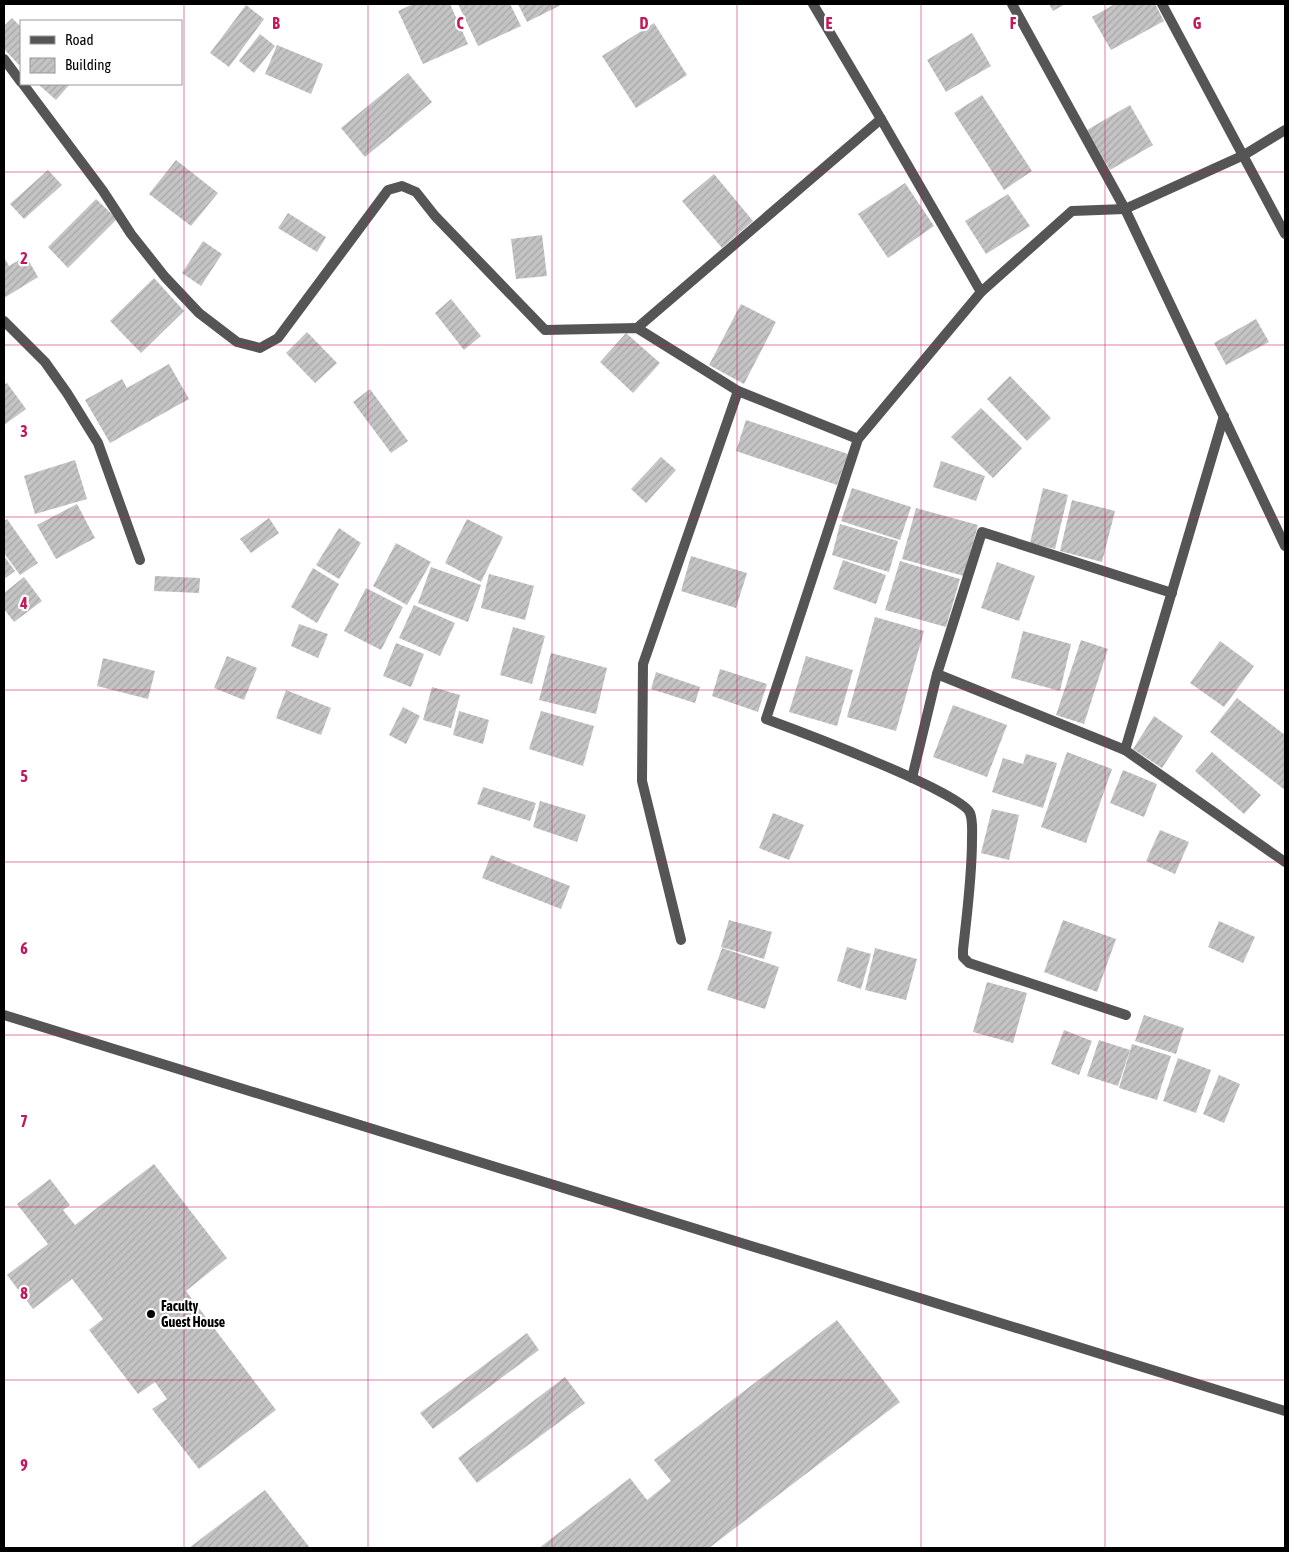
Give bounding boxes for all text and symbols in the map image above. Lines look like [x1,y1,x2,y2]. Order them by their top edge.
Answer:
text: B [272,14,280,32]
text: C [456,14,464,32]
text: D [640,14,649,32]
text: E [826,14,833,32]
text: F [1010,14,1017,32]
text: G [1193,14,1202,32]
legend [20,20,182,85]
text: Road [65,31,94,48]
text: Building [65,56,111,73]
text: 2 [20,249,28,267]
text: 3 [20,422,28,440]
text: 4 [19,594,28,612]
text: 5 [20,767,28,785]
text: 6 [20,939,28,957]
text: 7 [20,1112,28,1130]
text: 8 [20,1284,28,1302]
place label: Faculty Guest House [161,1298,225,1330]
marker: Faculty Guest House [145,1308,157,1320]
text: 9 [20,1456,28,1474]

